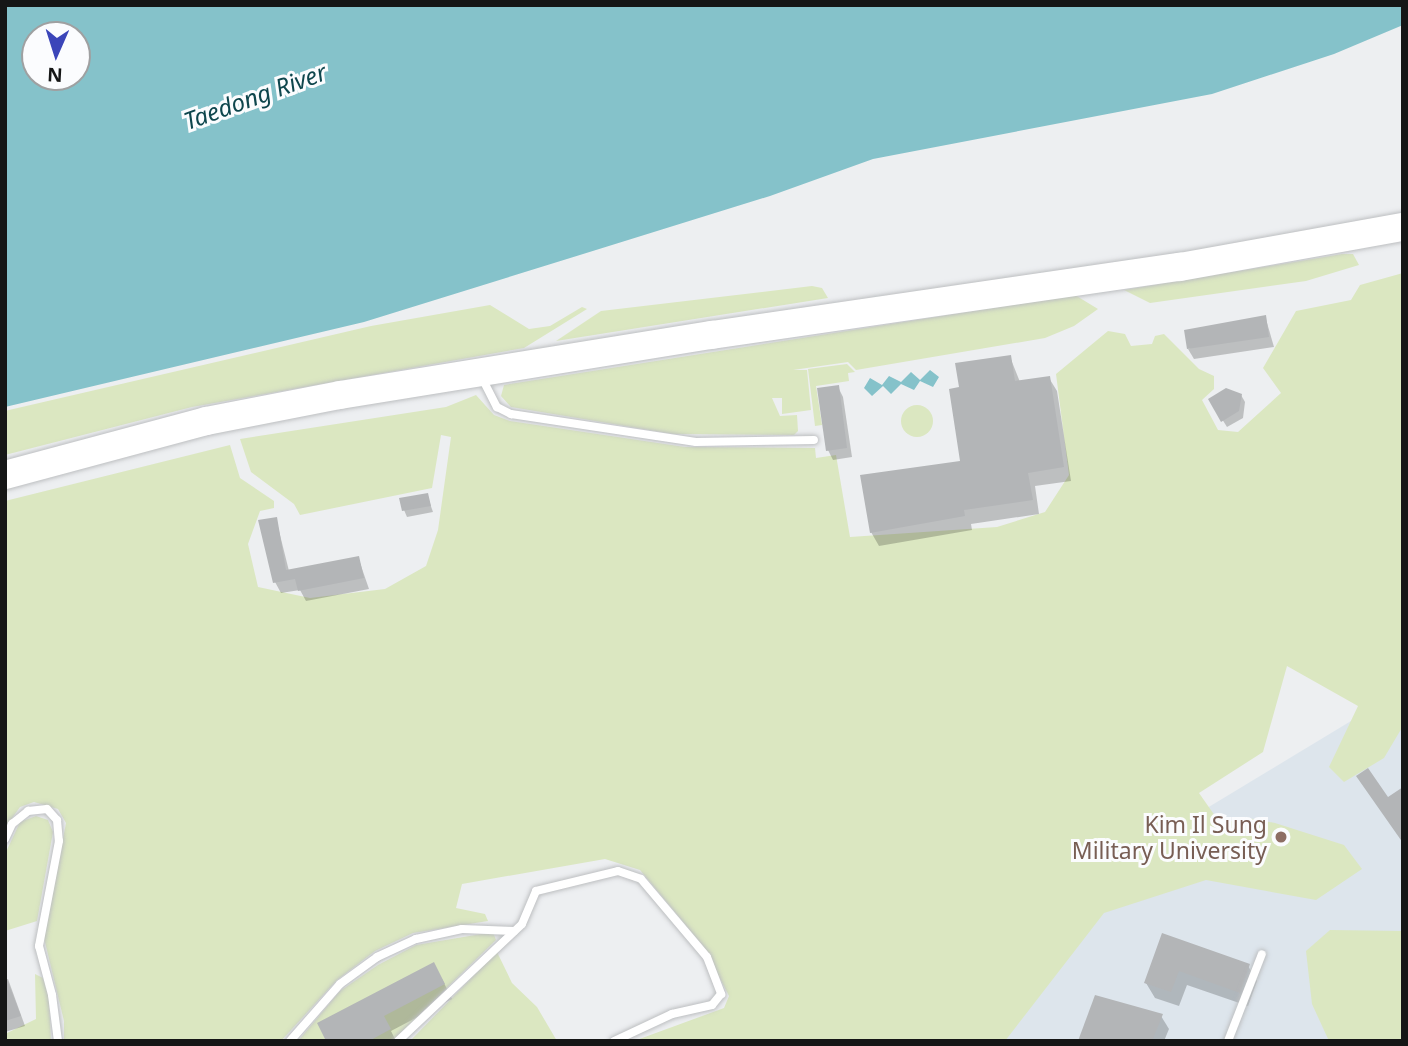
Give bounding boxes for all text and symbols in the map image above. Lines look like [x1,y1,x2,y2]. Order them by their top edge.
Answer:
north arrow [21,21,91,91]
water label: Taedong River [180,57,330,135]
text: N [47,62,63,88]
place label: Kim Il Sung Military University [1072,810,1267,864]
marker: Kim Il Sung Military University [1273,829,1289,845]

